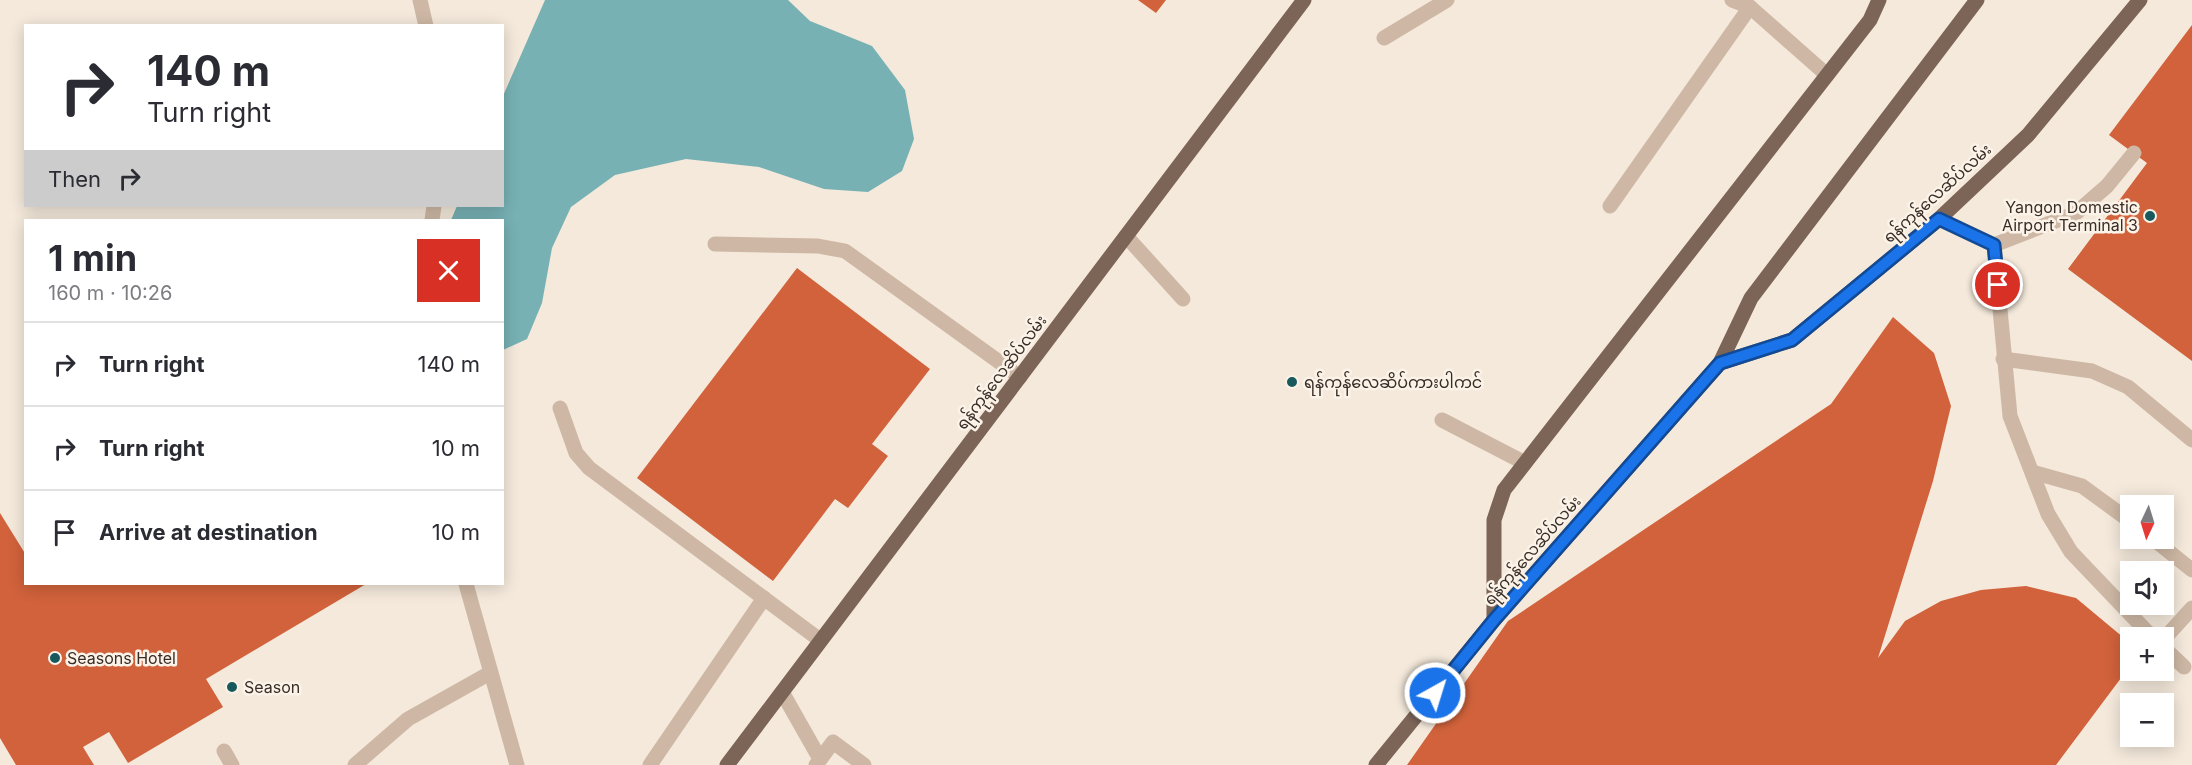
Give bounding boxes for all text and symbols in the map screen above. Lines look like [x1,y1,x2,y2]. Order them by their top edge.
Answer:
text: 140 m [147,45,270,96]
icon: right [48,48,126,126]
text: Turn right [147,96,271,129]
street label: ရန်ကုန်လေဆိပ်လမ်း [1878,139,1998,250]
icon: right [113,162,146,195]
text: Then [48,166,101,192]
place label: Yangon Domestic Airport Terminal 3 [2002,197,2138,235]
marker: Yangon Domestic Airport Terminal 3 [2143,209,2157,223]
text: 1 min [48,236,137,280]
button: close [417,239,480,302]
pin [1972,259,2023,310]
icon: arrive [1981,268,2014,301]
text: 160 m · 10:26 [48,281,172,305]
street label: ရန်ကုန်လေဆိပ်လမ်း [951,310,1055,436]
icon: right [48,348,81,381]
text: Turn right [99,351,205,377]
text: 140 m [418,351,480,377]
place label: ရန်ကုန်လေဆိပ်ကားပါကင် [1304,371,1482,397]
marker: ရန်ကုန်လေဆိပ်ကားပါကင် [1285,375,1299,389]
icon: right [48,432,81,465]
text: Turn right [99,435,205,461]
text: 10 m [432,435,480,461]
street label: ရန်ကုန်လေဆိပ်လမ်း [1478,491,1589,612]
north arrow [2120,495,2174,549]
map controls [2120,495,2174,747]
icon: arrive [48,516,81,549]
text: Arrive at destination [99,519,318,545]
text: 10 m [432,519,480,545]
button: sound [2120,561,2174,615]
button: + [2120,627,2174,681]
place label: Seasons Hotel [67,648,176,668]
marker: Seasons Hotel [48,651,62,665]
position arrow [1403,661,1467,725]
place label: Season [244,677,300,697]
marker: Season [225,680,239,694]
button: − [2120,693,2174,747]

